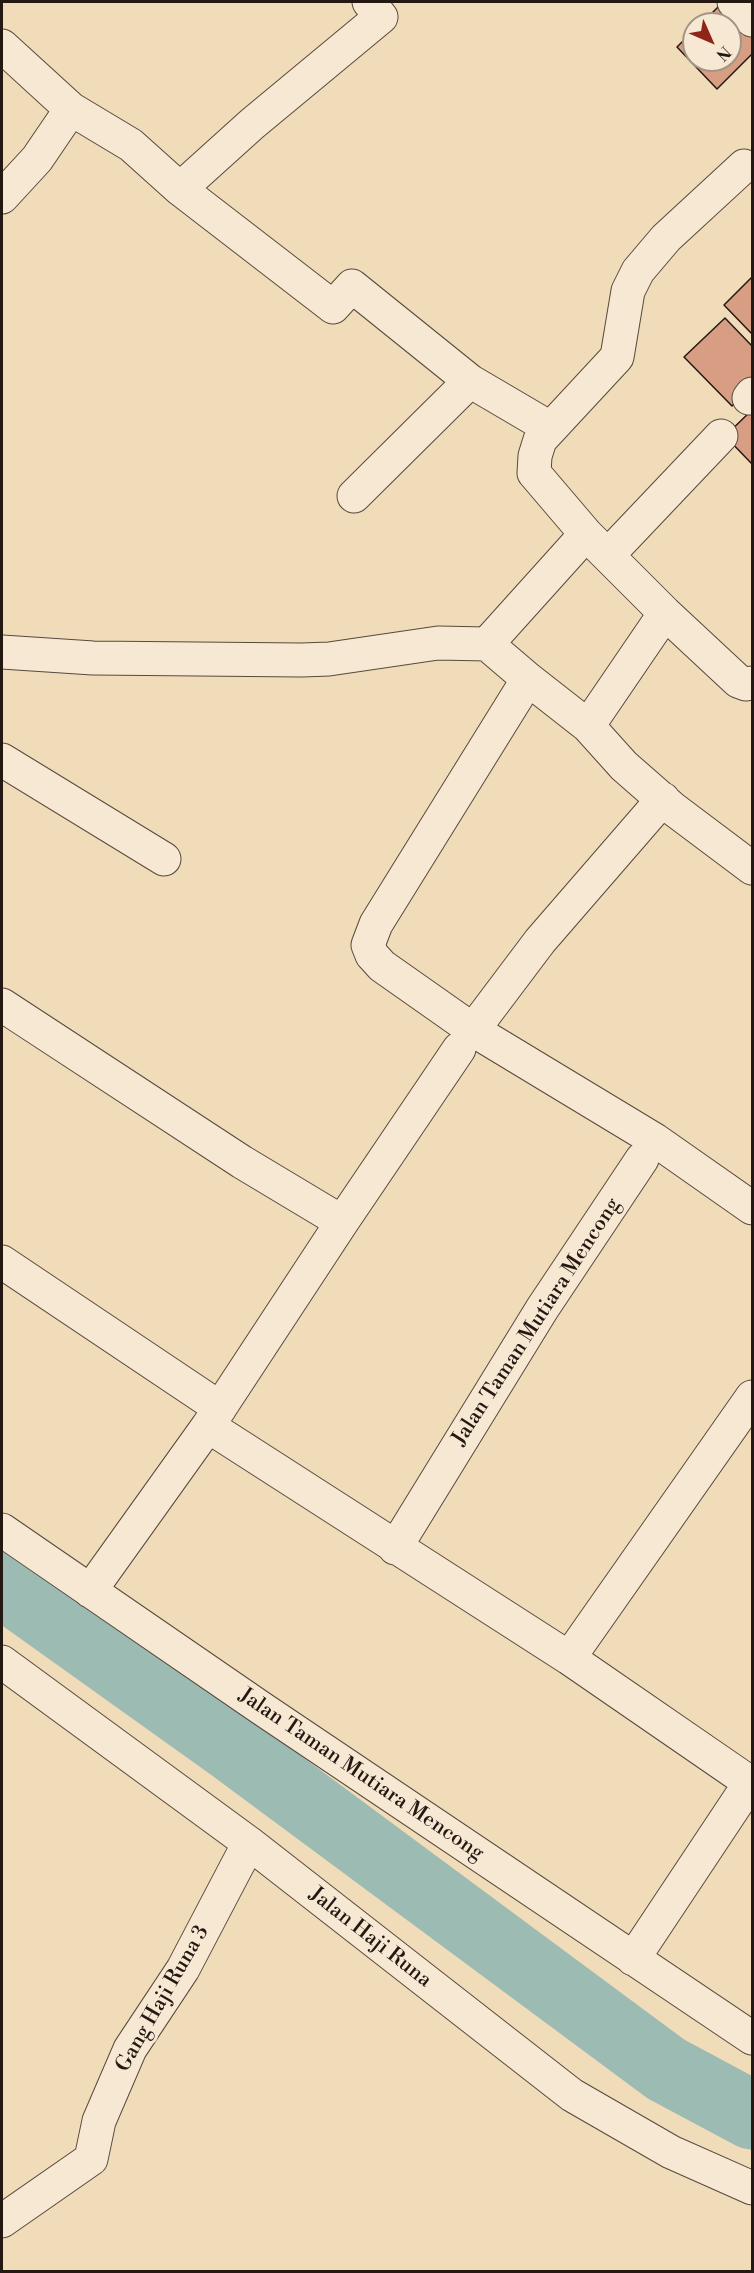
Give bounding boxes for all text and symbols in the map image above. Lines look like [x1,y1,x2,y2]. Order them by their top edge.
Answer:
north arrow [682,12,742,72]
text: N [712,42,735,65]
street label: Jalan Taman Mutiara Mencong [447,1193,627,1451]
street label: Jalan Taman Mutiara Mencong [234,1683,488,1867]
street label: Jalan Haji Runa [304,1882,436,1994]
street label: Gang Haji Runa 3 [111,1921,215,2077]

